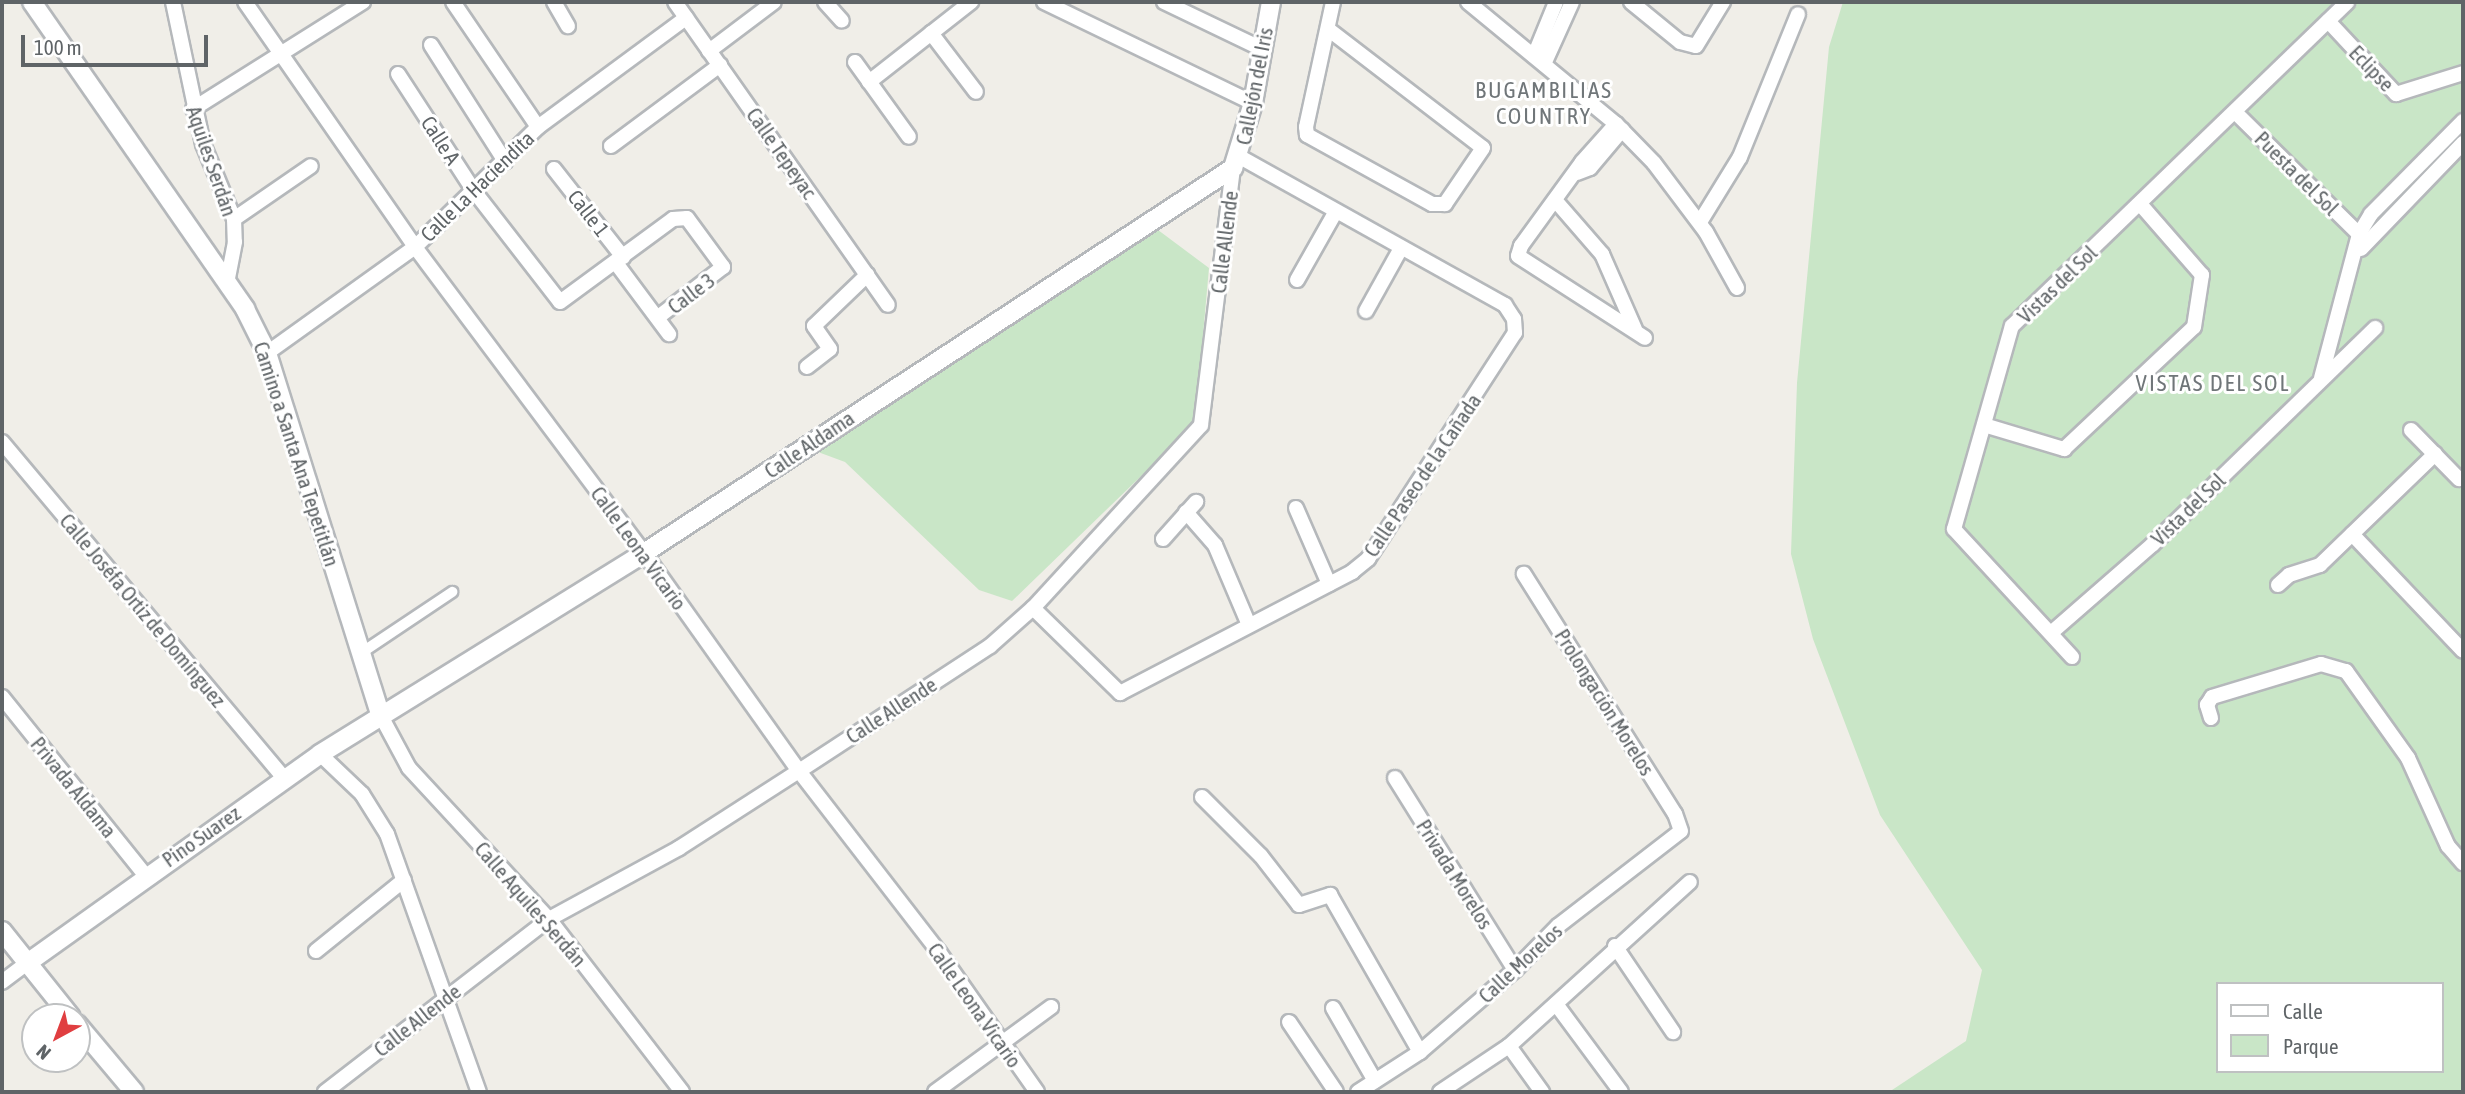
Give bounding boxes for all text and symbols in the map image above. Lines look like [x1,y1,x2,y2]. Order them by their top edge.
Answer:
scale bar [24,21,212,65]
street label: Callejón del Iris [1230,25,1278,147]
text: 100 m [34,35,82,59]
street label: Eclipse [2344,40,2400,96]
district label: BUGAMBILIAS COUNTRY [1476,76,1612,130]
street label: Aquiles Serdán [181,103,243,219]
street label: Calle Tepeyac [741,103,823,203]
street label: Calle A [416,111,466,169]
street label: Calle La Haciendita [415,125,539,247]
street label: Puesta del Sol [2250,126,2344,220]
street label: Calle 1 [563,185,615,241]
street label: Calle Allende [1205,189,1243,295]
street label: Vistas del Sol [2012,240,2102,328]
street label: Calle 3 [662,267,720,319]
street label: Camino a Santa Ana Tepetitlán [249,338,345,570]
district label: VISTAS DEL SOL [2137,369,2289,397]
street label: Calle Paseo de la Cañada [1358,389,1486,561]
street label: Calle Aldama [759,405,859,483]
street label: Vista del Sol [2146,467,2230,551]
street label: Calle Leona Vicario [586,481,692,615]
street label: Calle Joséfa Ortiz de Domínguez [55,508,231,712]
street label: Prolongación Morelos [1550,624,1660,780]
street label: Calle Allende [841,671,941,749]
street label: Privada Aldama [26,732,122,842]
street label: Pino Suarez [157,800,245,872]
street label: Privada Morelos [1411,815,1499,933]
street label: Calle Aquiles Serdán [470,836,592,972]
street label: Calle Morelos [1473,918,1567,1008]
street label: Calle Leona Vicario [923,938,1027,1072]
street label: Calle Allende [369,978,465,1062]
legend [2216,982,2444,1073]
text: Calle [2283,999,2323,1023]
north arrow [21,1003,91,1073]
text: Parque [2283,1034,2338,1058]
text: N [32,1040,55,1064]

